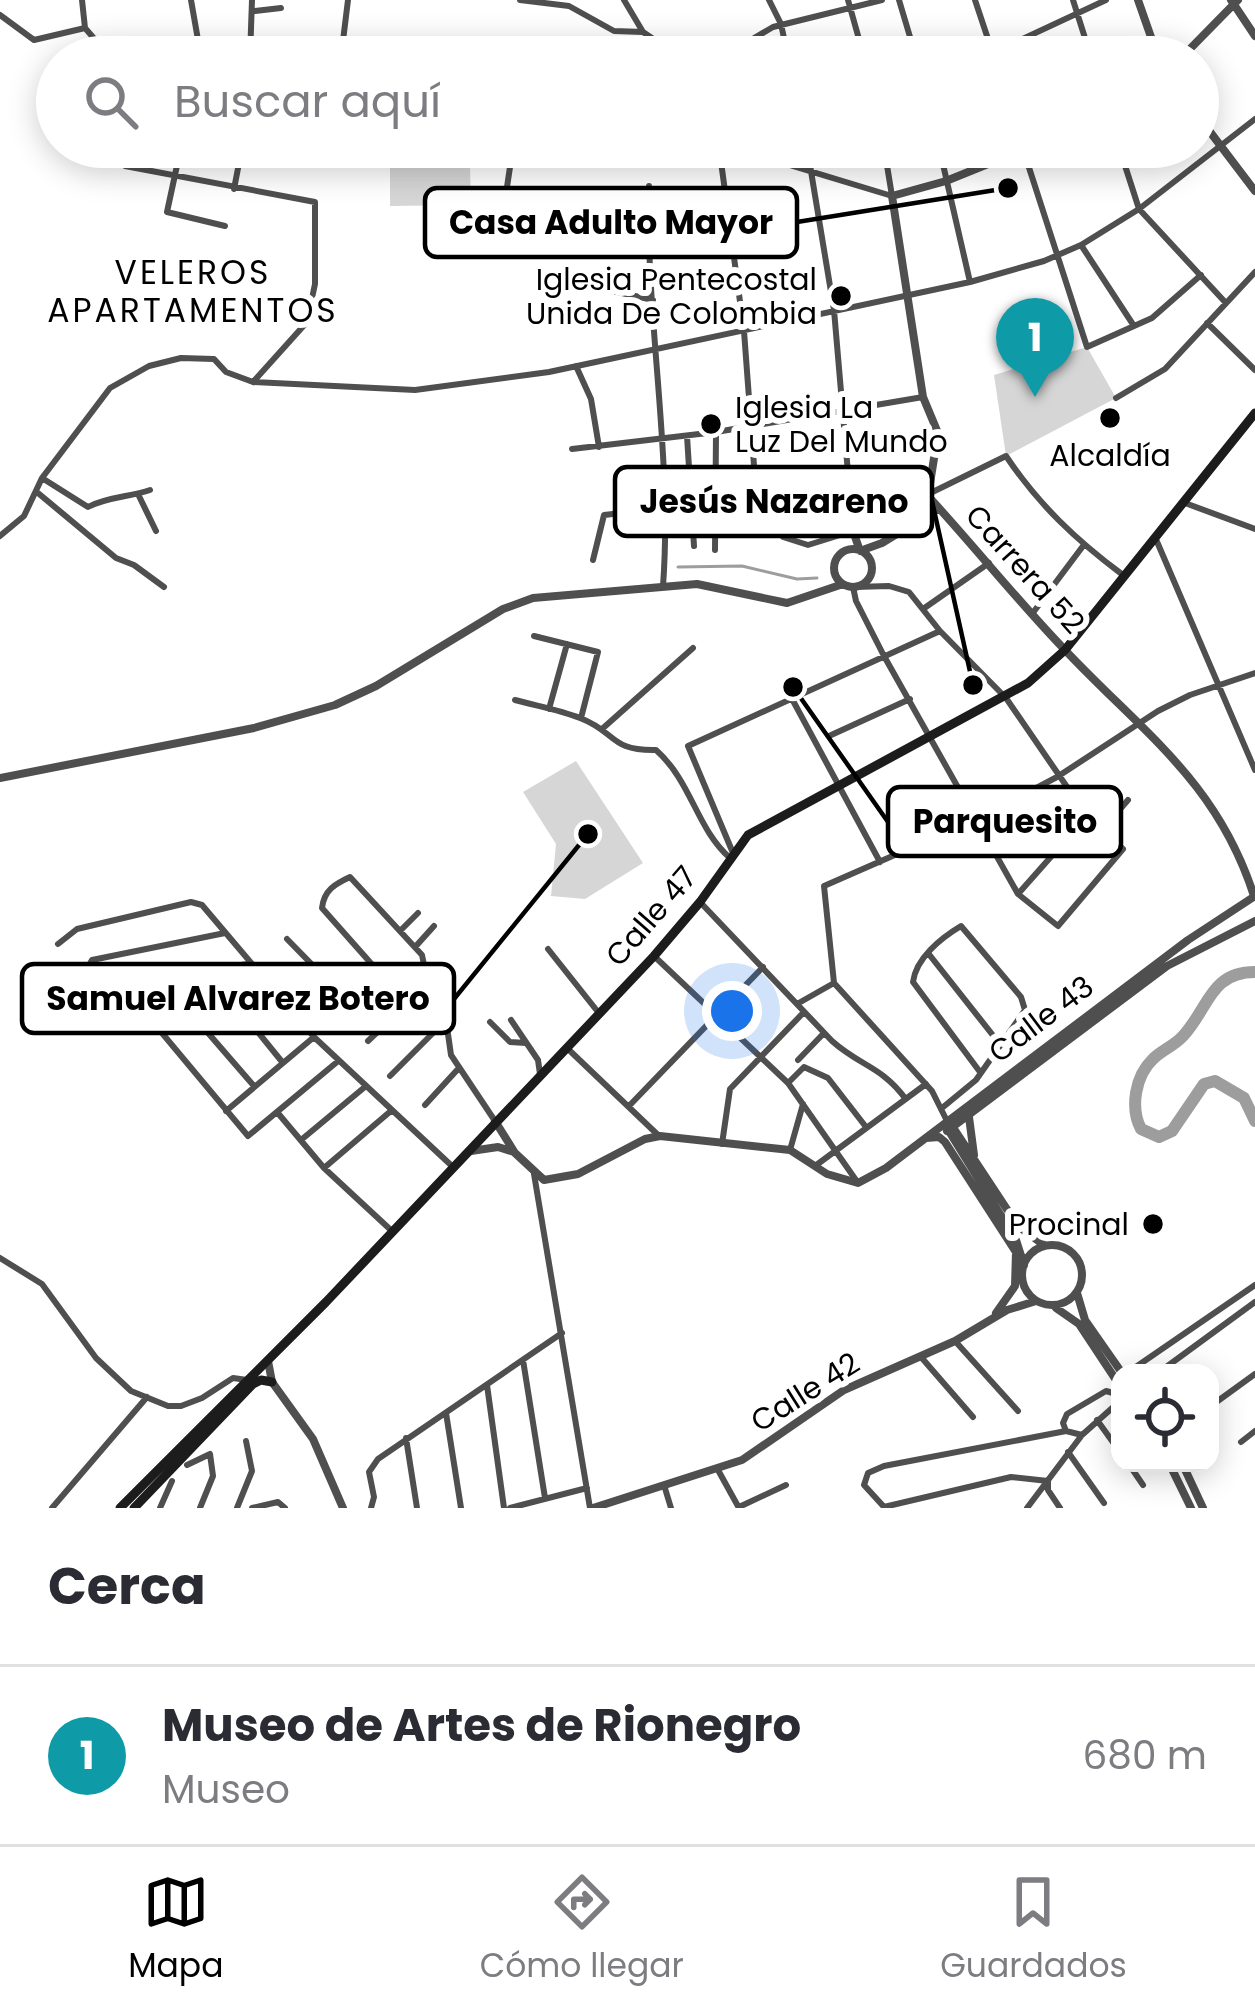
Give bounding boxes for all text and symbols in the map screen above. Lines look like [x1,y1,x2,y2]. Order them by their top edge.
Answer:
search box [36,36,1219,168]
icon: search [78,69,144,135]
text: Buscar aquí [174,70,441,133]
callout: Casa Adulto Mayor [425,188,797,257]
text: Casa Adulto Mayor [449,199,773,246]
district label: VELEROS APARTAMENTOS [47,249,339,334]
place label: Iglesia Pentecostal Unida De Colombia [526,258,817,335]
marker: Iglesia Pentecostal Unida De Colombia [828,283,854,309]
pin: 1 [996,298,1074,397]
place label: Iglesia La Luz Del Mundo [735,386,948,463]
marker: Alcaldía [1097,405,1123,431]
marker: Iglesia La Luz Del Mundo [698,411,724,437]
place label: Alcaldía [1049,434,1171,477]
callout: Jesús Nazareno [615,467,932,536]
text: Jesús Nazareno [639,478,909,525]
street label: Carrera 52 [955,495,1095,643]
callout: Parquesito [888,787,1121,856]
text: Parquesito [913,798,1097,845]
street label: Calle 47 [595,857,707,975]
callout: Samuel Alvarez Botero [22,964,454,1033]
street label: Calle 43 [980,965,1102,1073]
text: Samuel Alvarez Botero [46,975,430,1022]
your location [702,981,762,1041]
place label: Procinal [1009,1203,1129,1246]
marker: Procinal [1140,1211,1166,1237]
street label: Calle 42 [742,1342,868,1442]
map controls [1111,1364,1219,1472]
button: locate [1111,1364,1219,1472]
text: Cerca [48,1550,206,1622]
text: Museo de Artes de Rionegro [162,1694,801,1757]
text: 1 [80,1728,94,1783]
text: 680 m [1083,1728,1207,1783]
text: Museo [162,1762,290,1817]
tab: Mapa [128,1869,223,1991]
tab: Cómo llegar [480,1869,684,1991]
tab: Guardados [940,1869,1127,1991]

